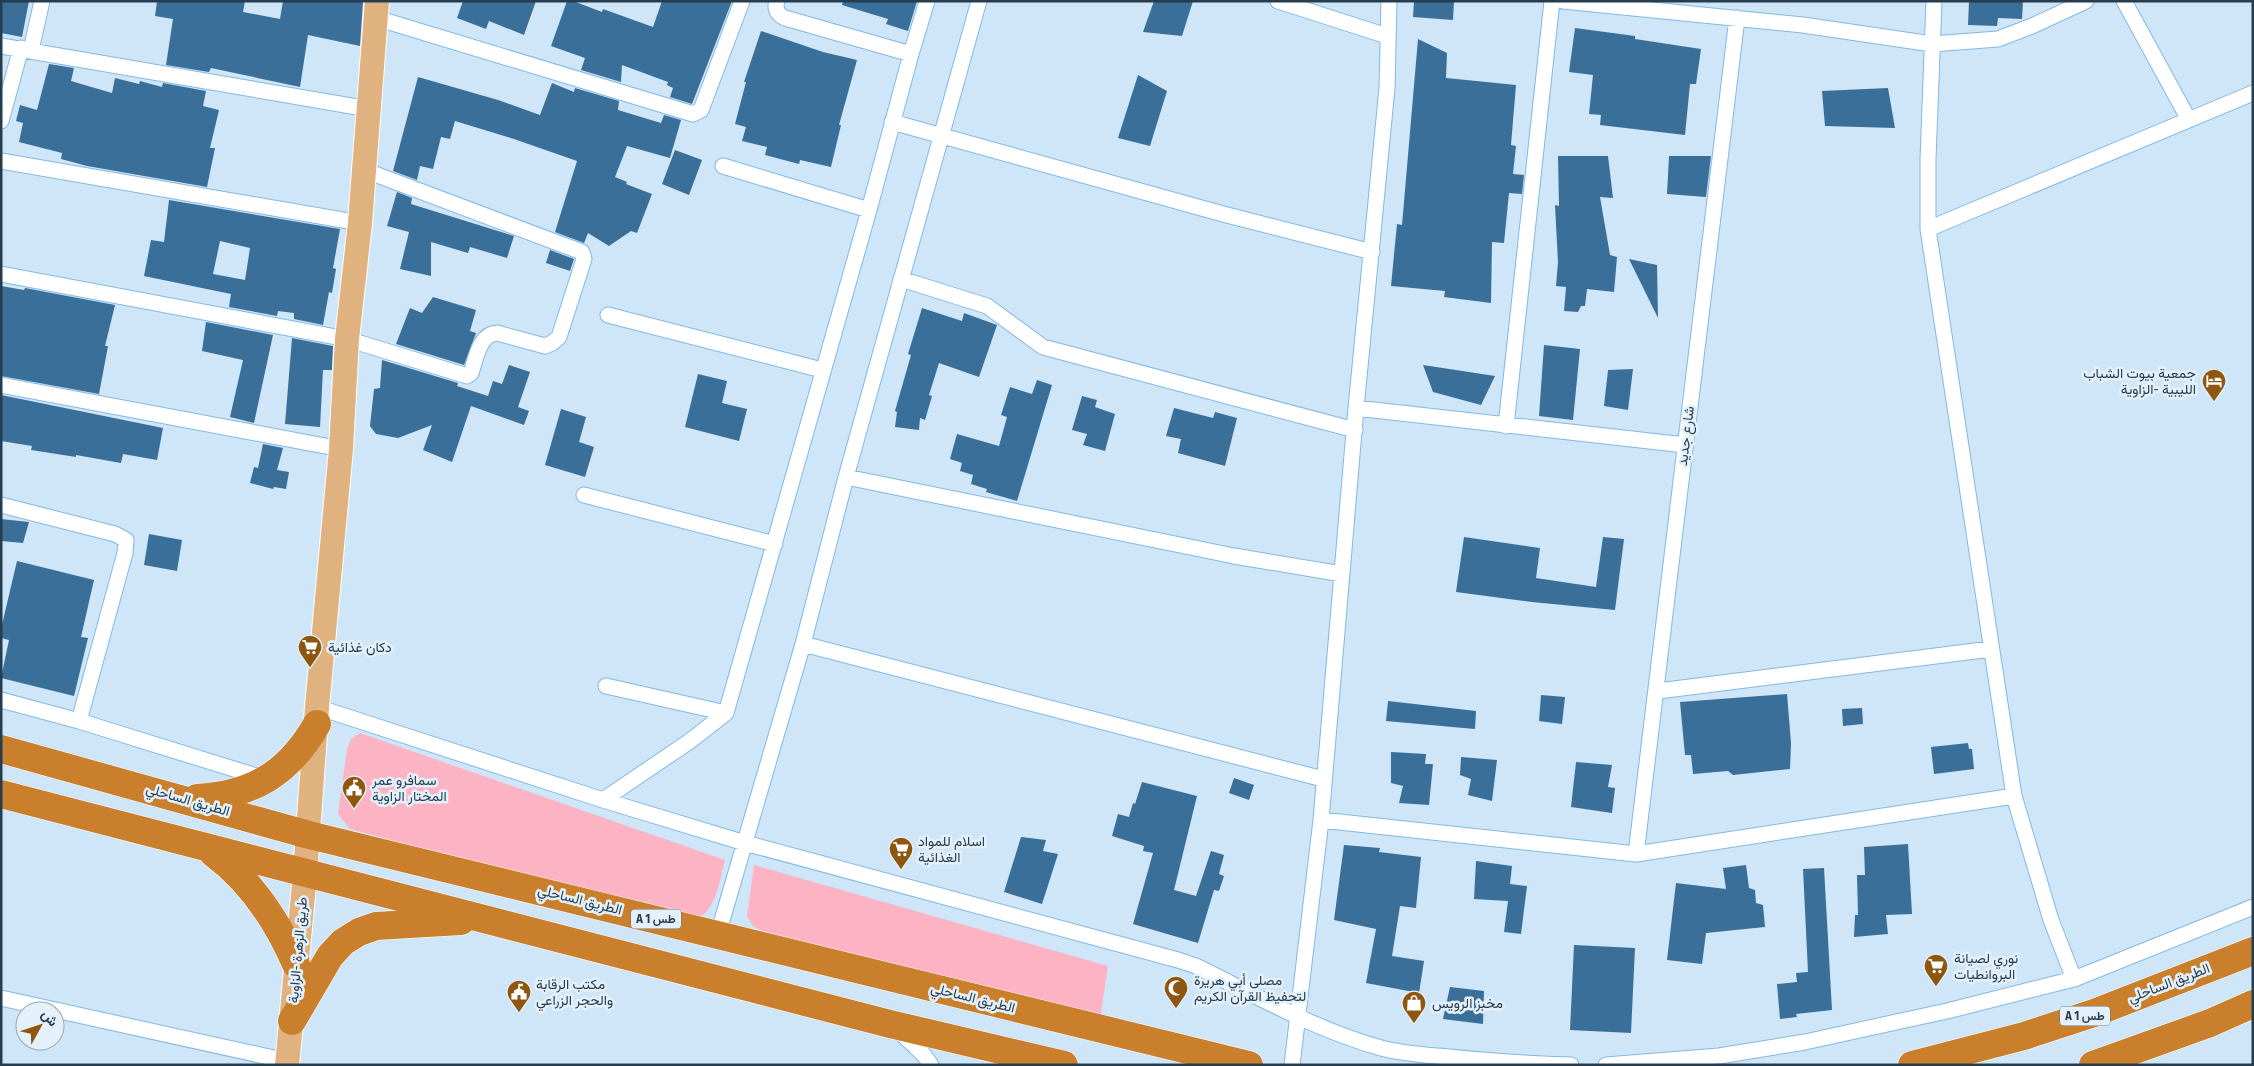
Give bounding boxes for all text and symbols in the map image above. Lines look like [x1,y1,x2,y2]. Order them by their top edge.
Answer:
place label: جمعية بيوت الشباب الليبية -الزاوية [2083,365,2196,398]
hotel icon: جمعية بيوت الشباب الليبية -الزاوية [2201,368,2227,402]
street label: شارع جديد [1674,405,1700,467]
supermarket icon: دكان غذائية [297,634,323,668]
place label: دكان غذائية [328,639,392,656]
place label: سمافرو عمر المختار الزاوية [371,772,447,805]
public building icon: سمافرو عمر المختار الزاوية [341,775,367,809]
street label: الطريق الساحلي [143,780,232,823]
place label: اسلام للمواد الغذائية [918,833,985,866]
supermarket icon: اسلام للمواد الغذائية [888,836,914,870]
street label: الطريق الساحلي [535,881,624,922]
street label: طريق الزهرة -الزاوية [285,896,311,1004]
road number: A 1 طس [631,910,681,929]
place label: نوري لصيانة البروانطيات [1954,950,2018,983]
supermarket icon: نوري لصيانة البروانطيات [1923,953,1949,987]
street label: الطريق الساحلي [2126,960,2213,1009]
place label: مصلى أبي هريرة لتحفيظ القرآن الكريم [1194,972,1306,1005]
mosque icon: مصلى أبي هريرة لتحفيظ القرآن الكريم [1163,975,1189,1009]
place label: مكتب الرقابة والحجر الزراعي [536,976,613,1012]
public building icon: مكتب الرقابة والحجر الزراعي [506,979,532,1013]
street label: الطريق الساحلي [928,979,1017,1020]
shop icon: مخبز الرويس [1401,990,1427,1024]
place label: مخبز الرويس [1432,995,1503,1012]
north arrow [15,1001,65,1051]
text: ش [38,1006,62,1030]
road number: A 1 طس [2060,1006,2110,1026]

